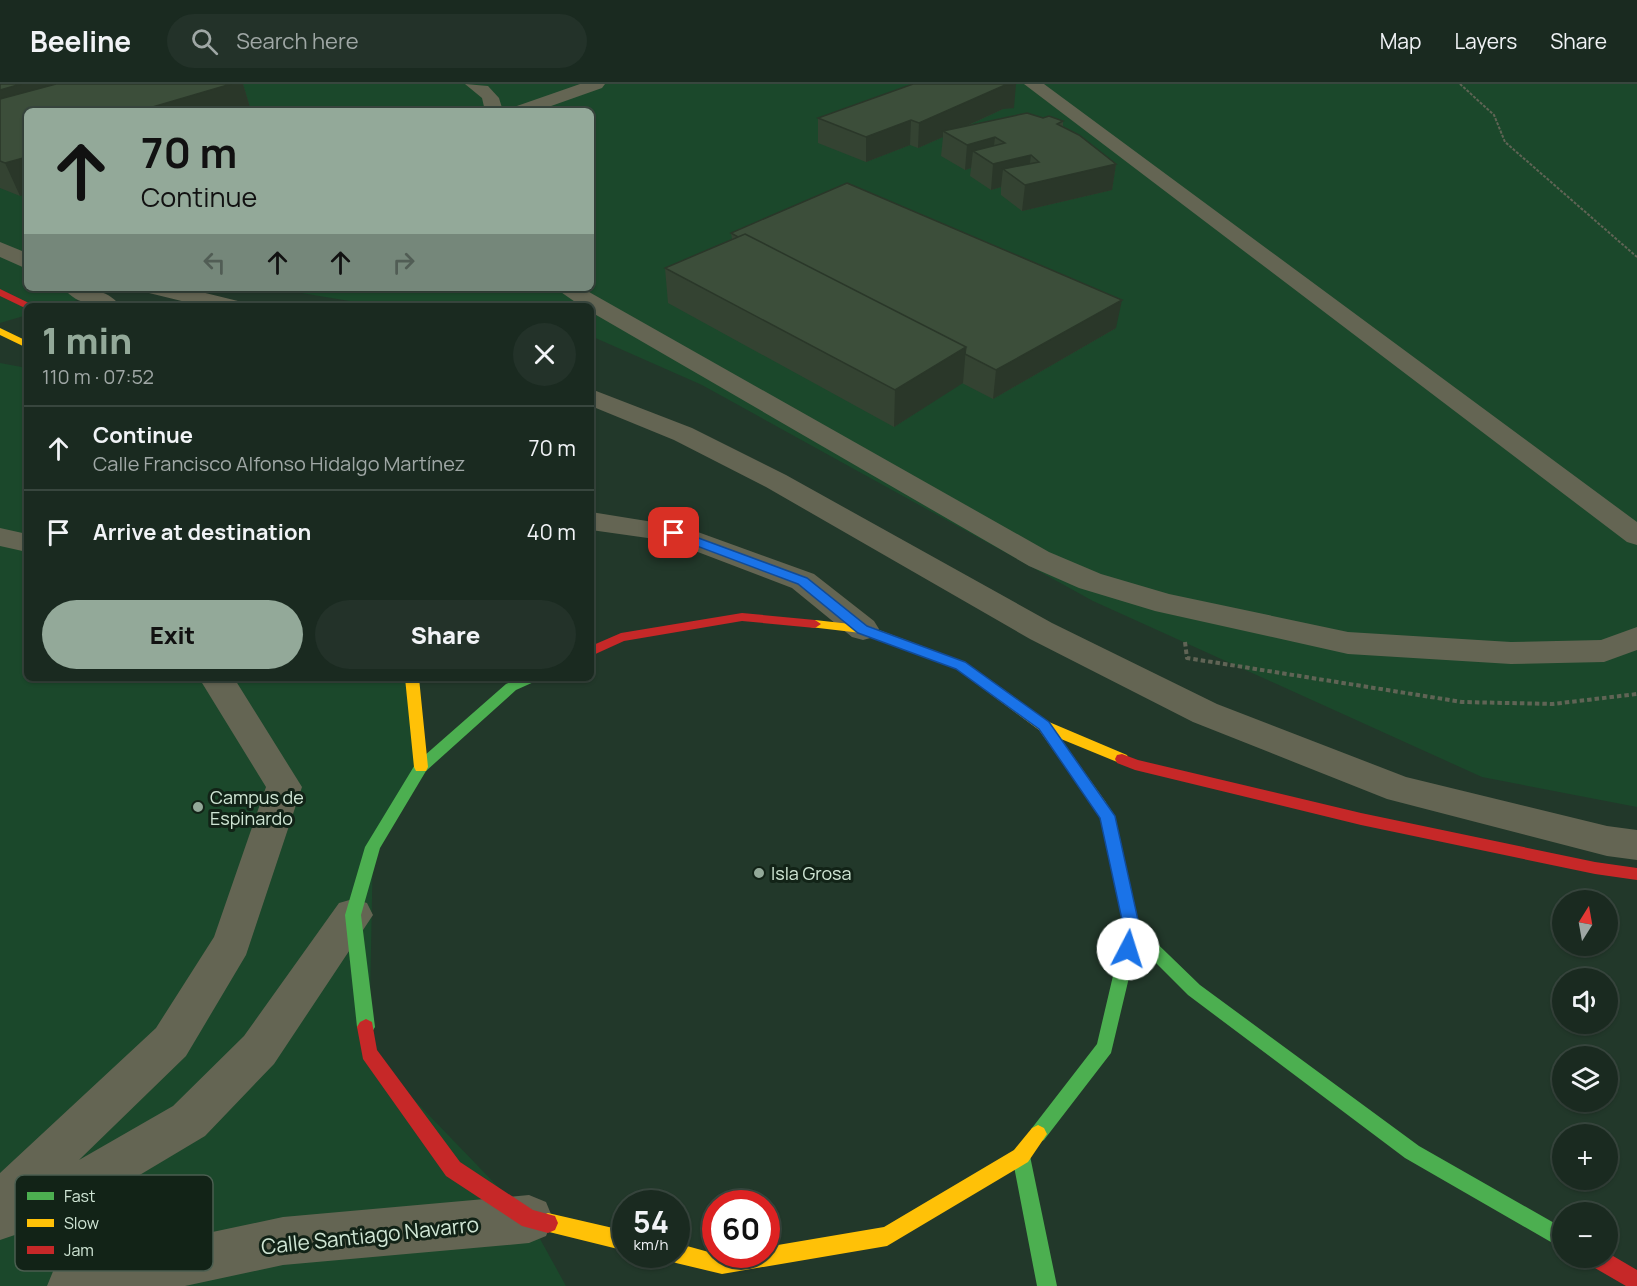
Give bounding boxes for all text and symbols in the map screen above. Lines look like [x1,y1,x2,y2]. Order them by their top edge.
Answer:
search box [167,14,587,68]
text: Beeline [30,22,131,60]
icon: search [188,25,221,58]
text: Search here [236,26,359,56]
text: Map [1380,27,1421,55]
text: Layers [1454,27,1517,55]
text: Share [1550,27,1607,55]
text: 70 m [141,123,237,181]
icon: ahead [42,132,120,210]
text: Continue [141,178,257,215]
icon: left [198,246,231,279]
icon: ahead [261,246,294,279]
icon: ahead [324,246,357,279]
icon: right [387,246,420,279]
text: 1 min [42,316,132,365]
button: close [513,323,576,386]
text: 110 m · 07:52 [42,363,154,390]
text: Continue [93,420,193,450]
icon: ahead [42,432,75,465]
text: 70 m [528,433,576,463]
text: Calle Francisco Alfonso Hidalgo Martínez [93,450,465,477]
pin [648,507,699,558]
icon: arrive [42,516,75,549]
icon: arrive [657,516,690,549]
text: Arrive at destination [93,517,311,547]
text: 40 m [527,517,576,547]
button: Exit [42,600,303,669]
button: Share [315,600,576,669]
place label: Campus de Espinardo [210,785,304,830]
marker: Campus de Espinardo [191,800,205,814]
place label: Isla Grosa [771,861,851,885]
marker: Isla Grosa [752,866,766,880]
north arrow [1552,890,1618,956]
map controls [1552,890,1618,1268]
position arrow [1096,917,1160,981]
button: sound [1552,968,1618,1034]
button: layers [1552,1046,1618,1112]
button: + [1552,1124,1618,1190]
legend [15,1175,213,1271]
text: Fast [64,1185,95,1207]
speed limit sign: 60 [702,1190,780,1268]
text: 54 [633,1201,669,1242]
button: − [1552,1202,1618,1268]
street label: Calle Santiago Navarro [260,1210,480,1260]
text: Slow [64,1212,99,1234]
text: km/h [634,1234,668,1255]
text: Jam [64,1239,94,1261]

